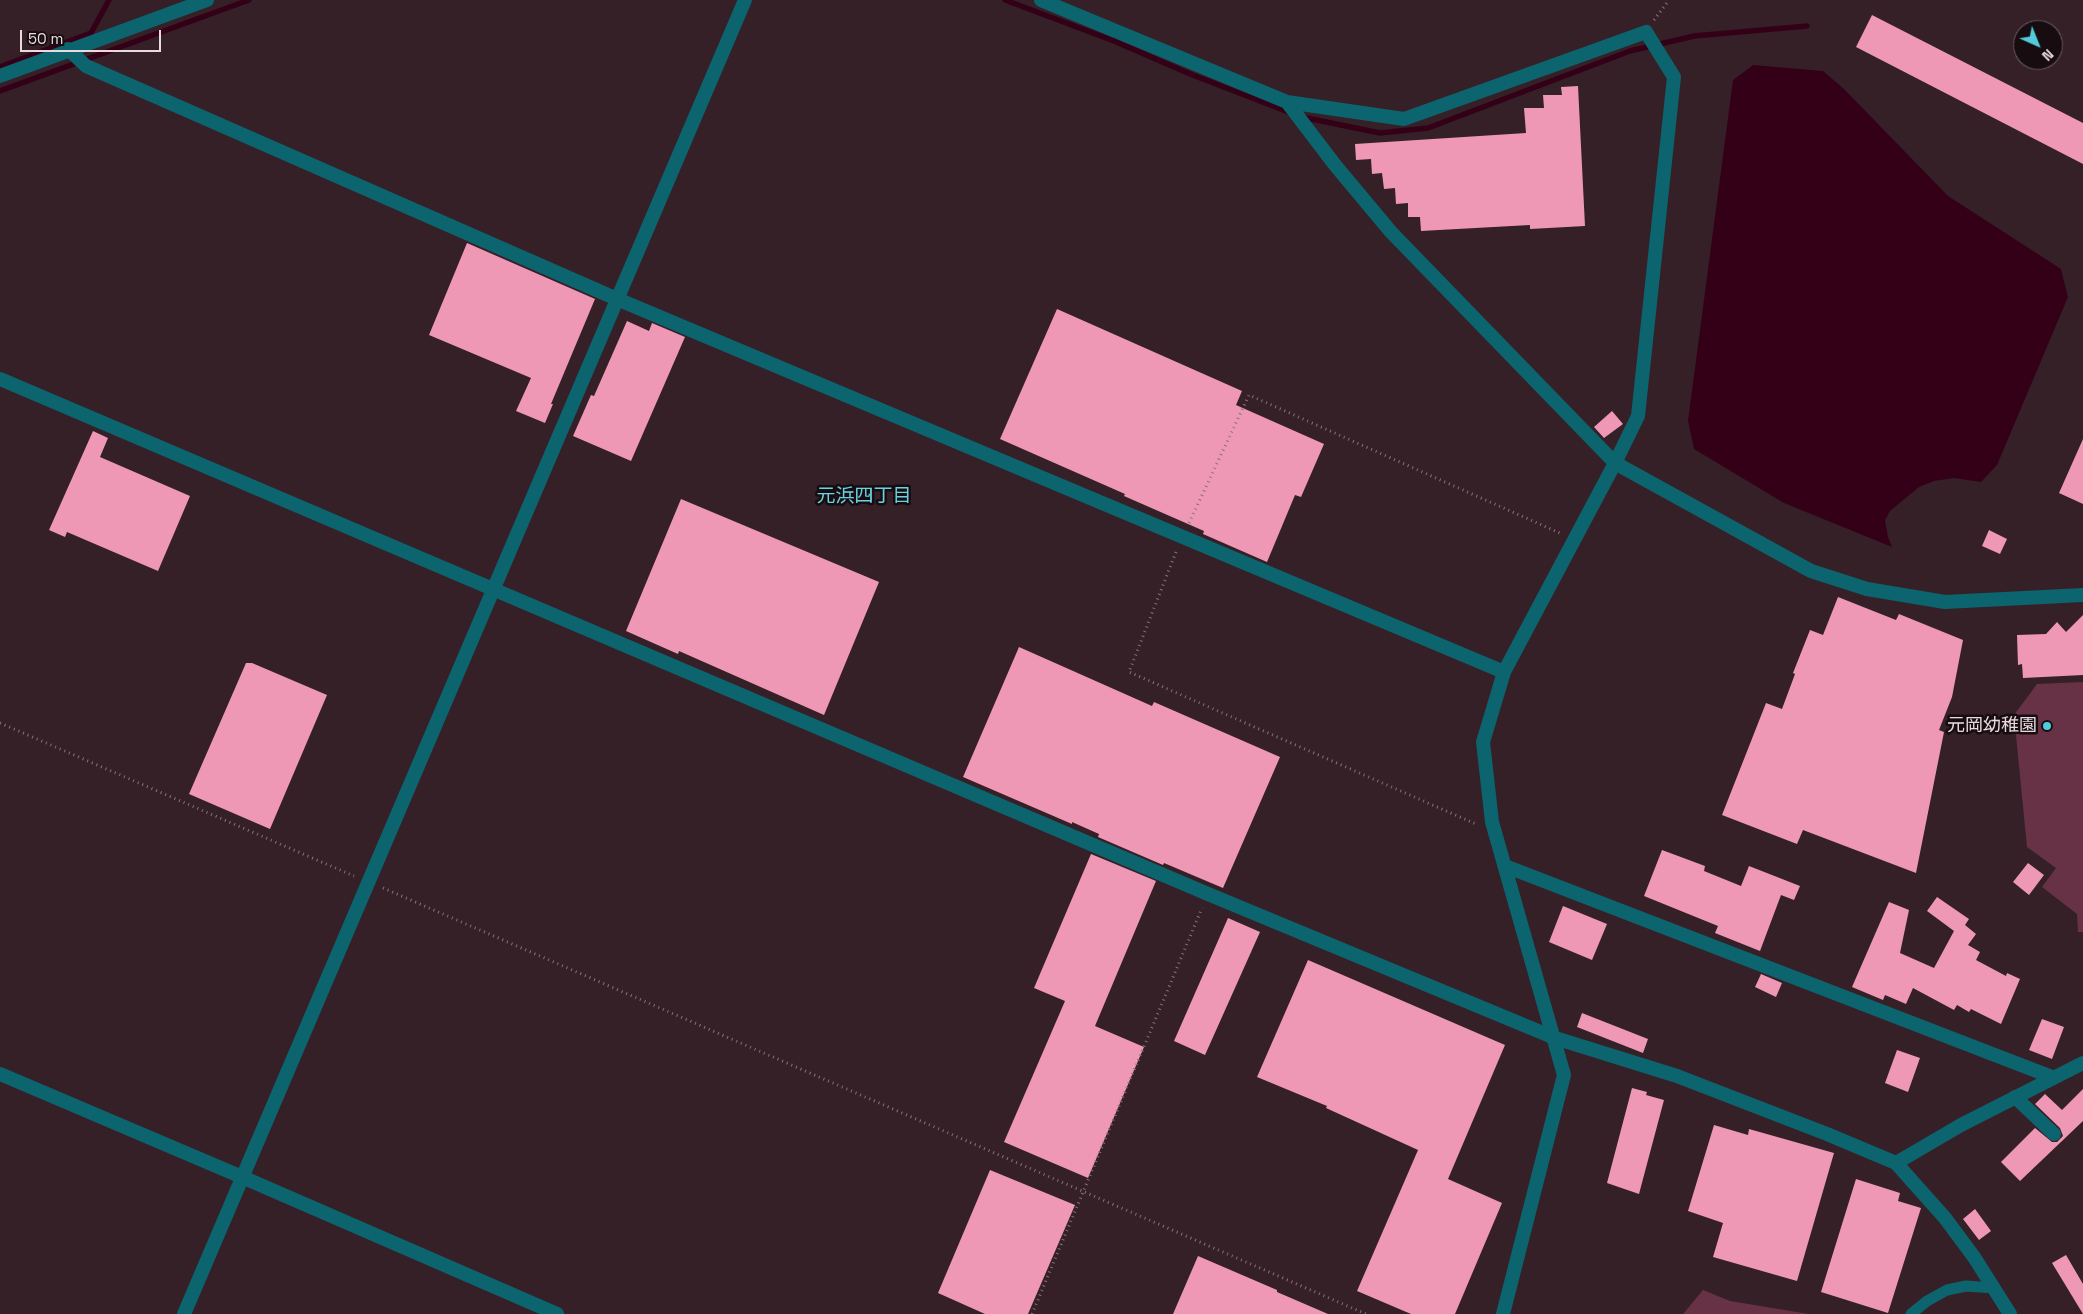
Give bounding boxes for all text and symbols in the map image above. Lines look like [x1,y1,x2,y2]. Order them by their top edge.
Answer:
scale bar [22,20,164,52]
north arrow [2013,20,2063,70]
text: 50 m [28,29,63,48]
text: N [2038,45,2057,65]
district label: 元浜四丁目 [817,486,911,508]
place label: 元岡幼稚園 [1947,715,2037,737]
marker: 元岡幼稚園 [2041,720,2053,732]

